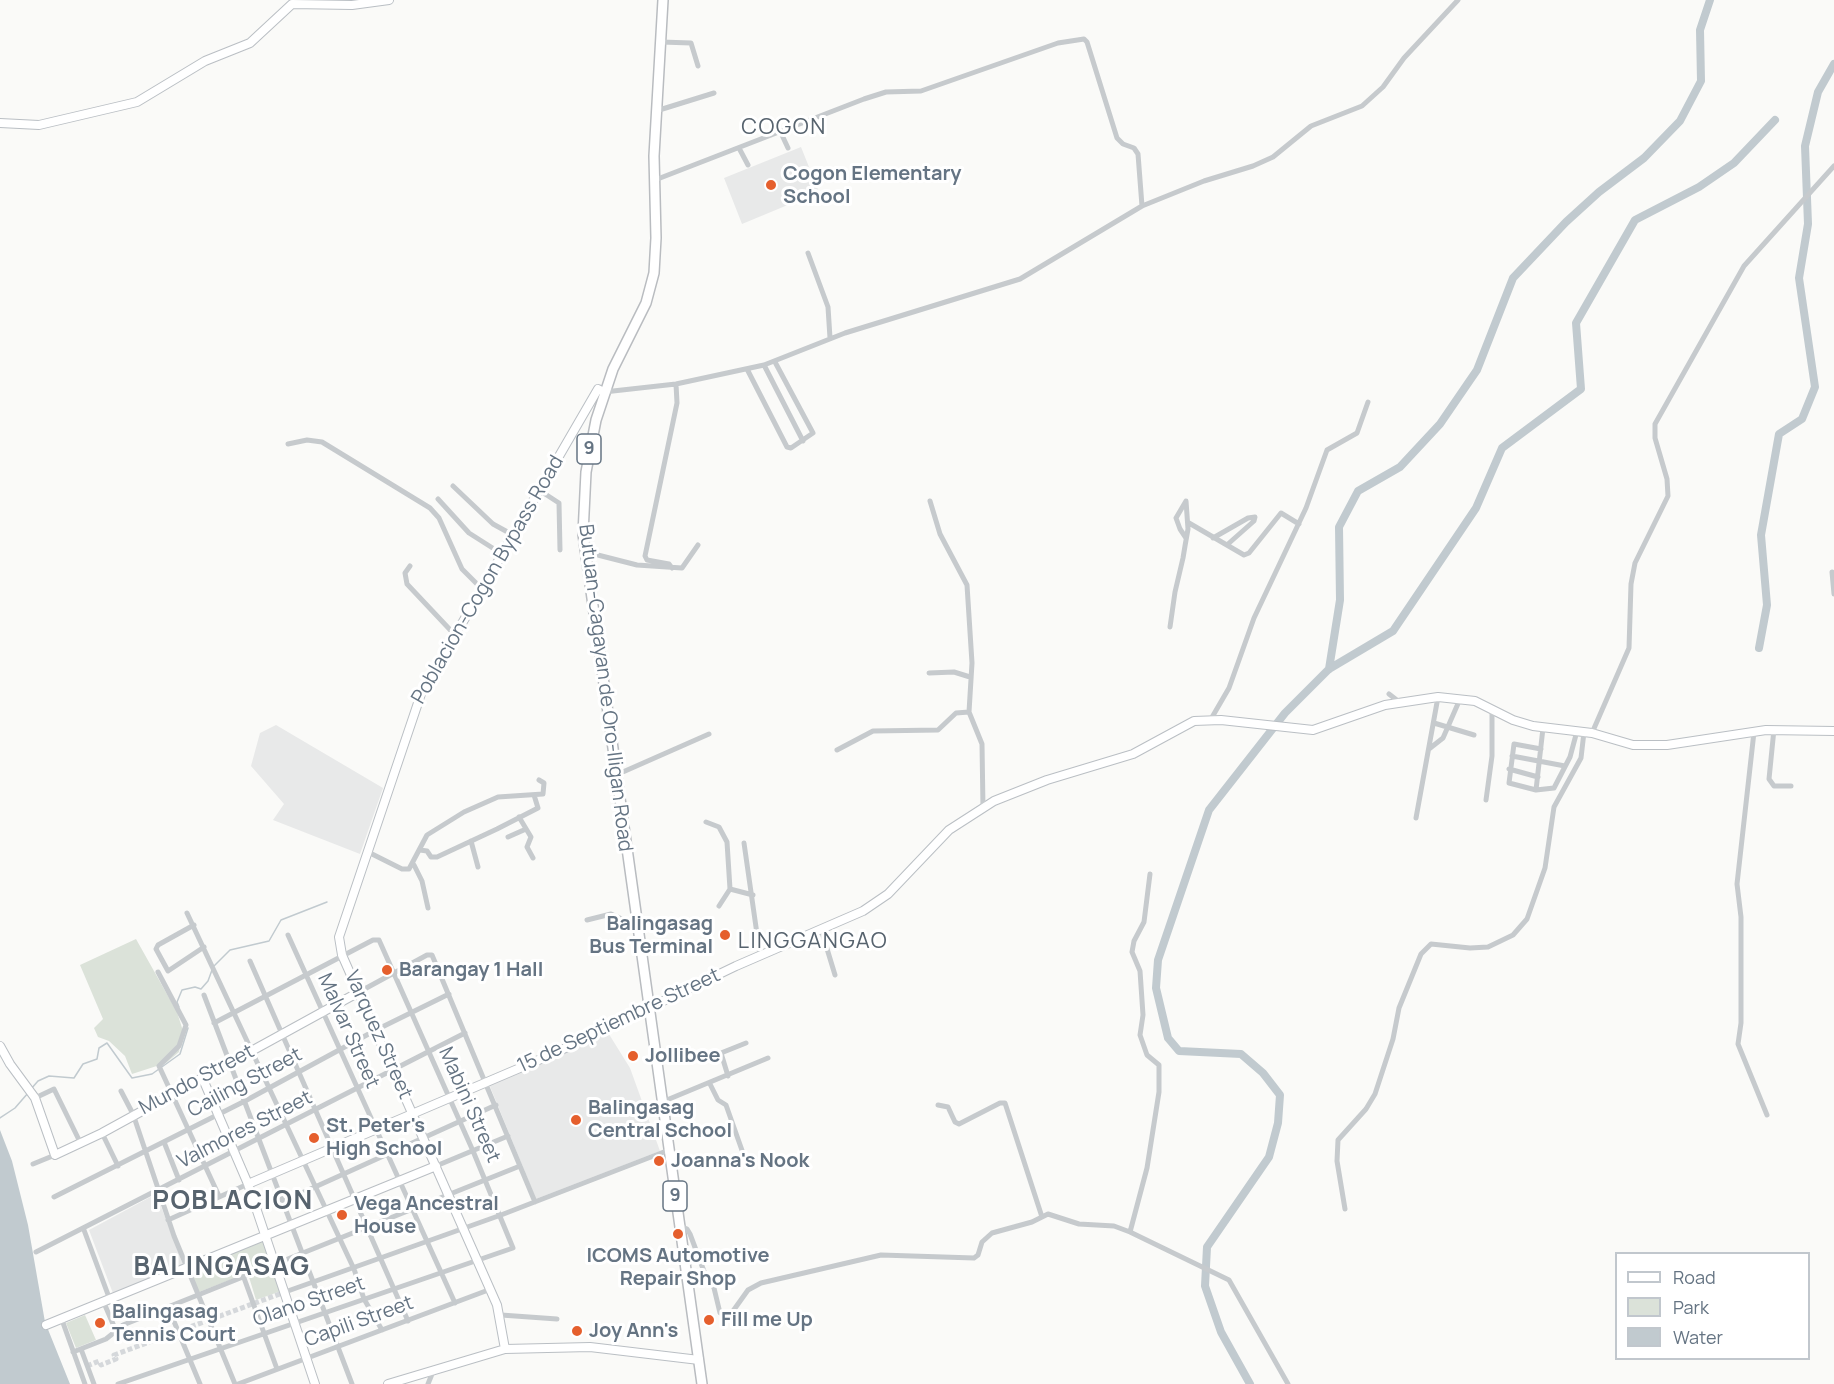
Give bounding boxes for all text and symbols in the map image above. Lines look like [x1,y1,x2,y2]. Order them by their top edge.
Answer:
district label: COGON [741,115,827,141]
place label: Cogon Elementary School [783,162,961,209]
marker: Cogon Elementary School [764,178,778,192]
road number: 9 [577,434,601,464]
street label: Poblacion-Cogon Bypass Road [407,452,569,708]
street label: Butuan-Cagayan de Oro-Iligan Road [573,523,637,853]
place label: Balingasag Bus Terminal [589,912,713,959]
marker: Balingasag Bus Terminal [718,928,732,942]
district label: LINGGANGAO [738,929,888,955]
place label: Barangay 1 Hall [399,958,543,982]
marker: Barangay 1 Hall [380,963,394,977]
street label: 15 de Septiembre Street [514,963,724,1079]
street label: Varquez Street [339,967,417,1103]
street label: Malvar Street [312,970,384,1092]
street label: Mundo Street [135,1040,259,1120]
street label: Cailing Street [184,1043,306,1123]
street label: Mabini Street [433,1044,505,1166]
place label: Jollibee [645,1044,721,1068]
marker: Jollibee [626,1049,640,1063]
street label: Valmores Street [174,1086,316,1174]
place label: Balingasag Central School [588,1096,732,1143]
marker: Balingasag Central School [569,1113,583,1127]
place label: St. Peter's High School [326,1114,442,1161]
marker: St. Peter's High School [307,1131,321,1145]
place label: Joanna's Nook [671,1149,809,1173]
marker: Joanna's Nook [652,1154,666,1168]
road number: 9 [663,1181,687,1211]
district label: POBLACION [152,1186,314,1218]
place label: Vega Ancestral House [354,1192,499,1239]
marker: Vega Ancestral House [335,1208,349,1222]
marker: ICOMS Automotive Repair Shop [671,1227,685,1241]
place label: ICOMS Automotive Repair Shop [586,1244,770,1291]
district label: BALINGASAG [133,1252,311,1284]
legend [1615,1252,1810,1360]
text: Road [1673,1265,1716,1289]
street label: Olano Street [250,1272,368,1332]
street label: Capili Street [301,1291,417,1353]
text: Park [1673,1295,1709,1319]
place label: Balingasag Tennis Court [112,1300,236,1347]
place label: Fill me Up [721,1308,813,1332]
marker: Fill me Up [702,1313,716,1327]
marker: Balingasag Tennis Court [93,1316,107,1330]
place label: Joy Ann's [589,1319,678,1343]
marker: Joy Ann's [570,1324,584,1338]
text: Water [1673,1325,1723,1349]

